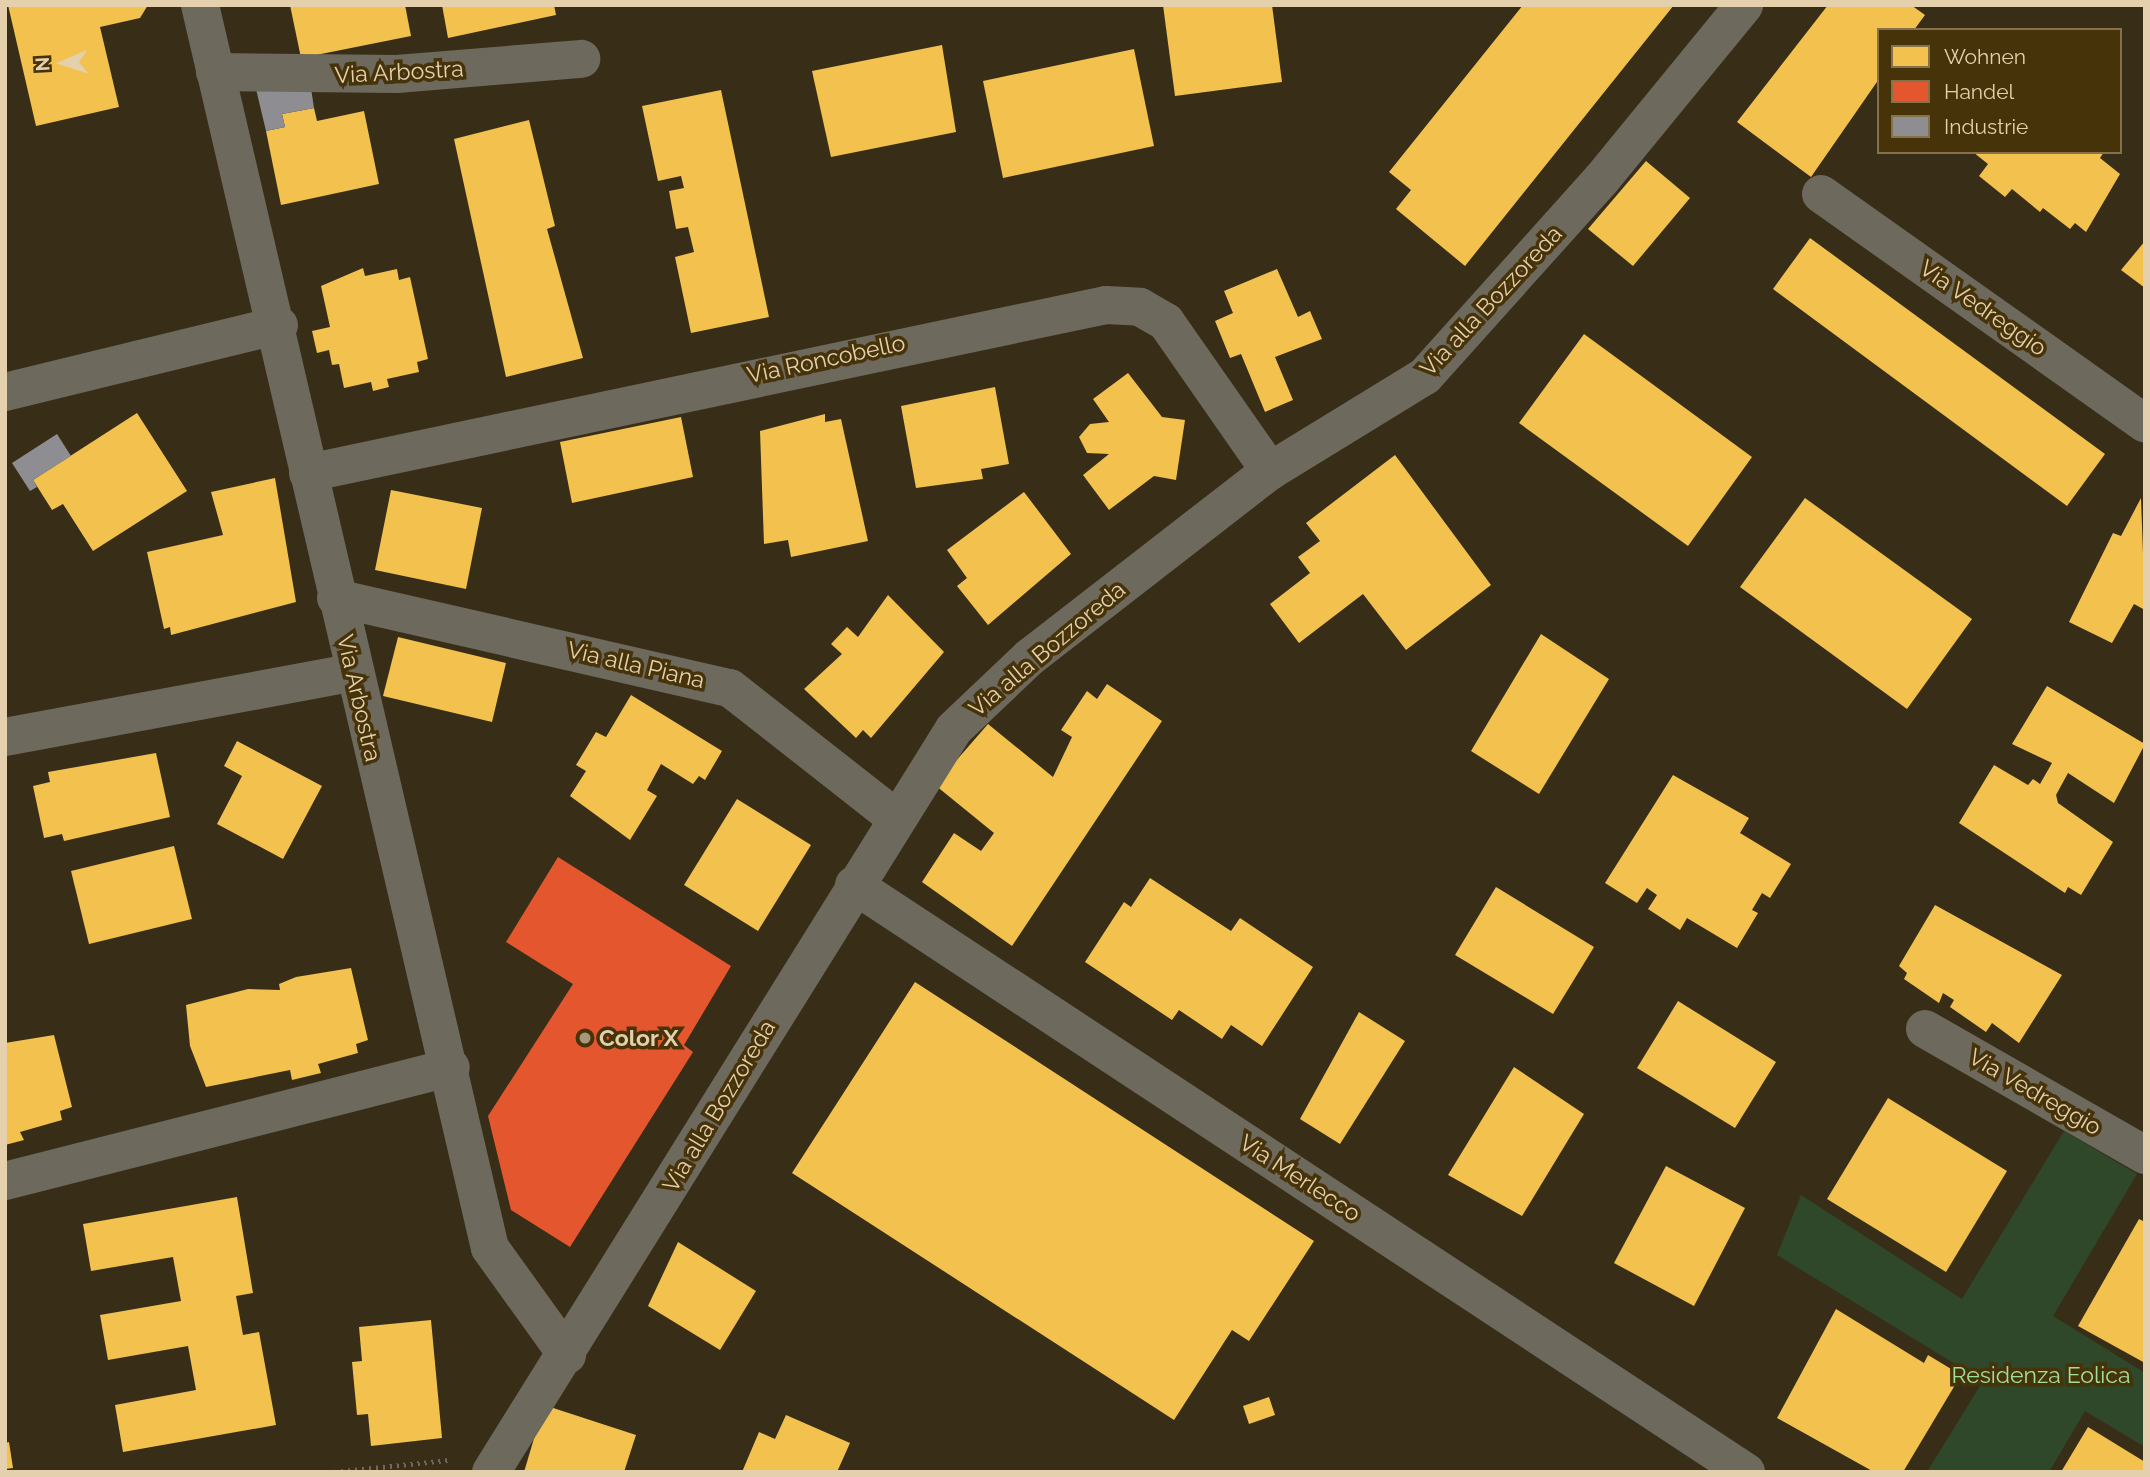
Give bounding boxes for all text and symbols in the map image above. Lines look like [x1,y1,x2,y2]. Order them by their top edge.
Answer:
north arrow [28,28,98,98]
legend [1877,28,2122,154]
text: Wohnen [1944,44,2026,69]
street label: Via Arbostra [333,55,465,89]
text: N [31,56,53,72]
text: Handel [1944,79,2014,104]
text: Industrie [1944,114,2028,139]
street label: Via alla Bozzoreda [1414,220,1568,382]
street label: Via Vedreggio [1914,254,2052,362]
street label: Via Roncobello [744,329,908,389]
street label: Via alla Bozzoreda [963,576,1131,722]
street label: Via Arbostra [331,632,387,764]
street label: Via alla Piana [565,636,707,694]
street label: Via alla Bozzoreda [657,1015,781,1197]
place label: Color X [599,1024,679,1052]
marker: Color X [577,1030,593,1046]
street label: Via Vedreggio [1963,1043,2107,1141]
street label: Via Merlecco [1234,1129,1366,1227]
park label: Residenza Eolica [1952,1361,2130,1389]

